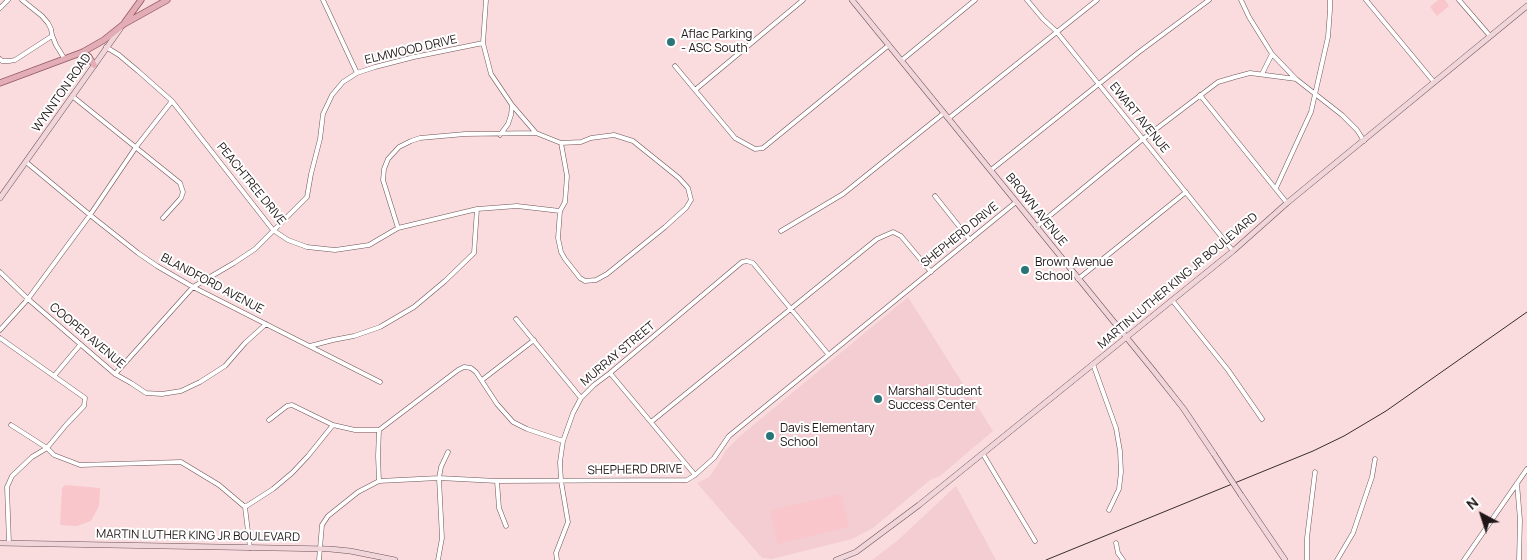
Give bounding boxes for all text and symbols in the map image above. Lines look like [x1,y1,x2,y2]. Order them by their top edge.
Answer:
place label: Aflac Parking - ASC South [681,28,752,56]
street label: ELMWOOD DRIVE [363,32,459,68]
marker: Aflac Parking - ASC South [665,36,677,48]
street label: WYNNTON ROAD [30,51,94,135]
street label: EWART AVENUE [1106,80,1172,156]
street label: PEACHTREE DRIVE [213,140,289,228]
street label: BROWN AVENUE [1002,171,1070,249]
street label: SHEPHERD DRIVE [918,199,1002,271]
street label: MARTIN LUTHER KING JR BOULEVARD [1095,210,1261,352]
street label: BLANDFORD AVENUE [158,251,266,317]
place label: Brown Avenue School [1035,256,1113,284]
marker: Brown Avenue School [1019,264,1031,276]
street label: COOPER AVENUE [46,300,128,372]
street label: MURRAY STREET [578,319,658,389]
place label: Marshall Student Success Center [888,385,982,413]
marker: Marshall Student Success Center [872,393,884,405]
place label: Davis Elementary School [780,422,875,450]
marker: Davis Elementary School [764,430,776,442]
street label: SHEPHERD DRIVE [587,462,683,478]
north arrow [1457,490,1507,540]
text: N [1462,493,1482,514]
street label: MARTIN LUTHER KING JR BOULEVARD [96,527,300,545]

